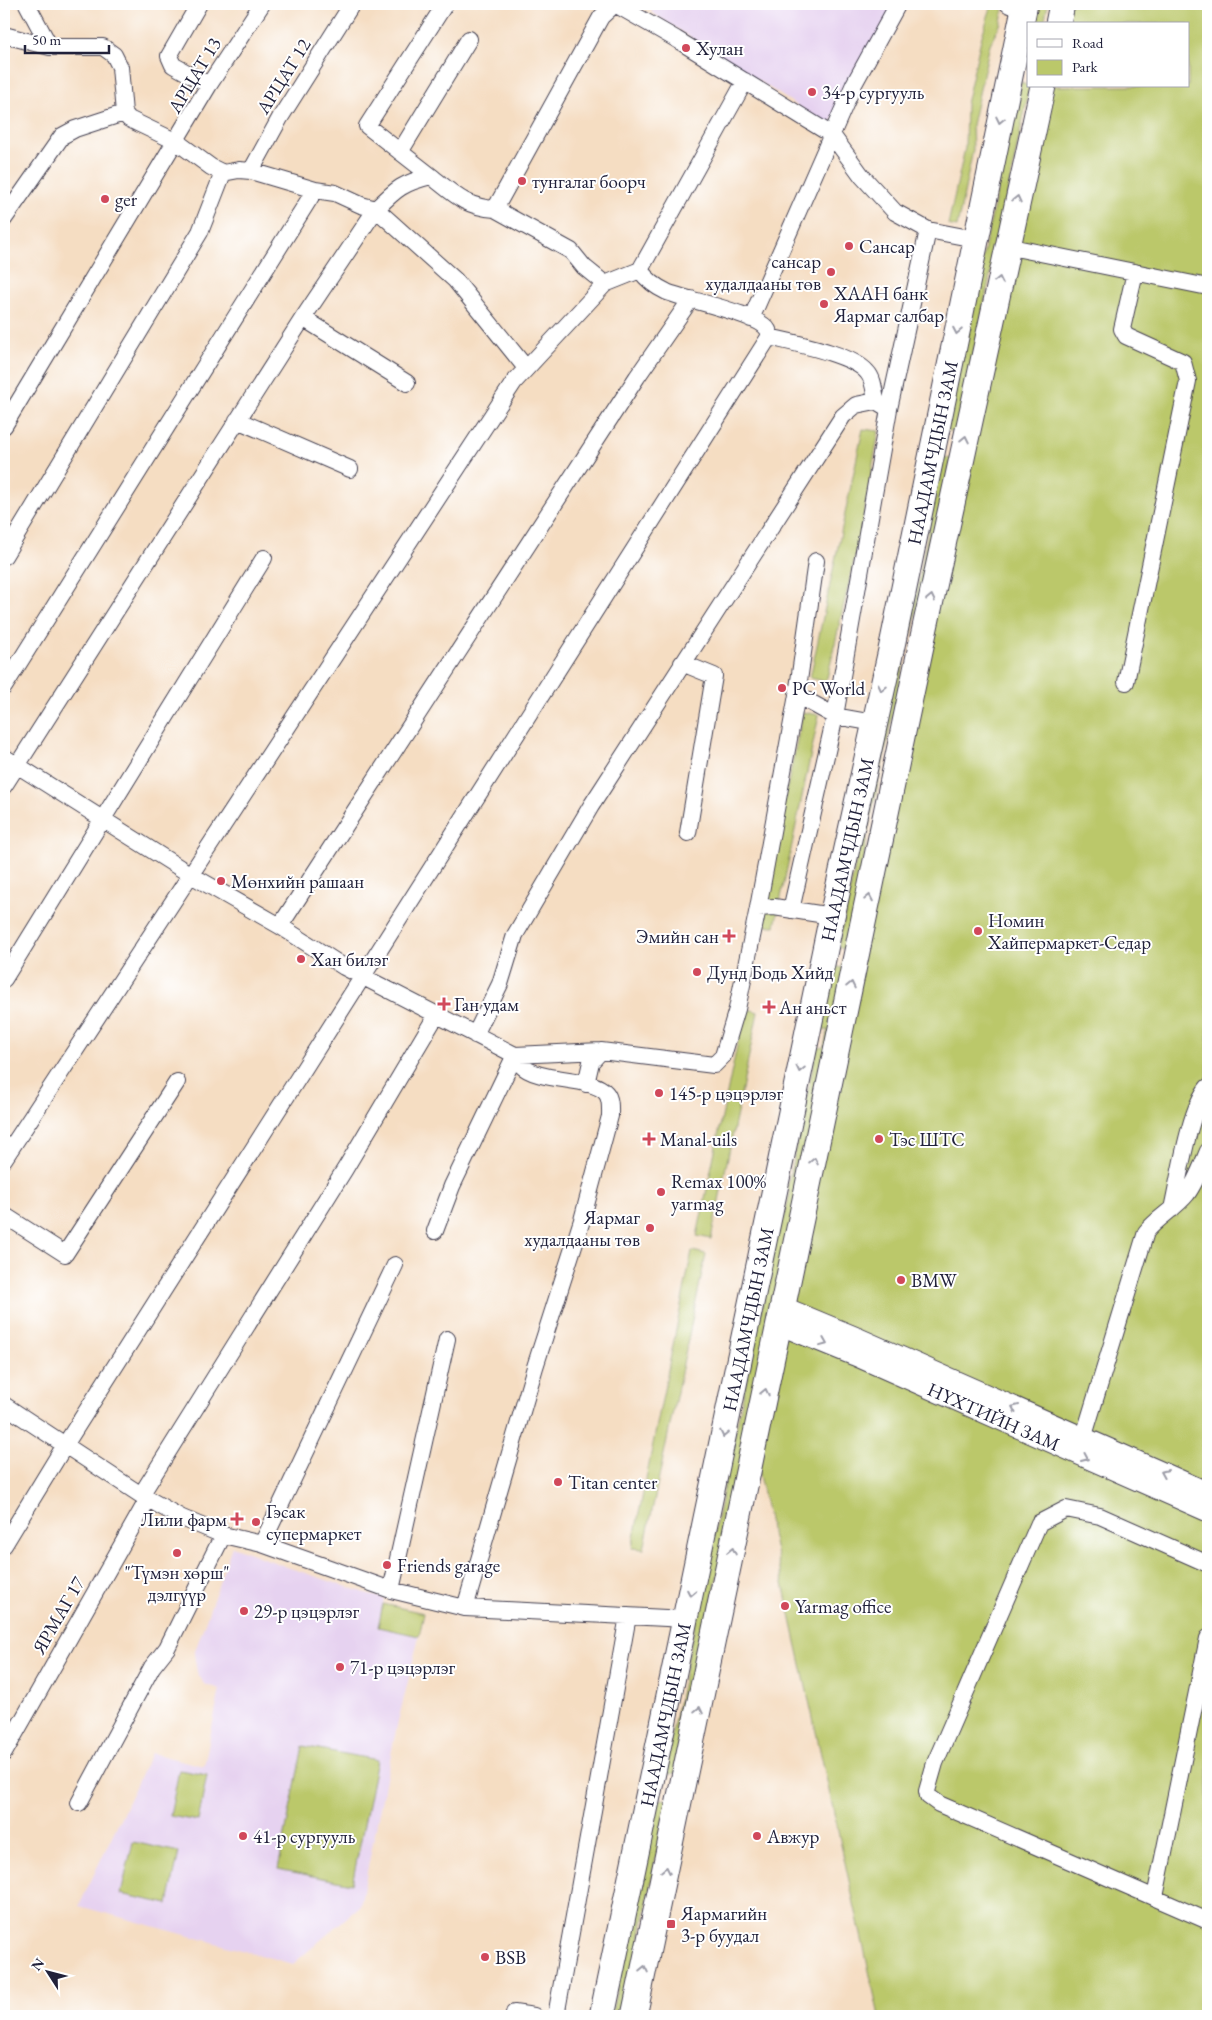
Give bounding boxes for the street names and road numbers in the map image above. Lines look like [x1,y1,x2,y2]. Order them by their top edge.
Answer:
street label: АРЦАТ 13 [161,33,227,119]
street label: АРЦАТ 12 [250,34,316,120]
street label: НААДАМЧДЫН ЗАМ [901,358,964,547]
street label: НААДАМЧДЫН ЗАМ [815,755,880,944]
street label: НААДАМЧДЫН ЗАМ [717,1225,780,1414]
street label: НҮХТИЙН ЗАМ [924,1377,1064,1457]
street label: ЯРМАГ 17 [26,1571,91,1659]
street label: НААДАМЧДЫН ЗАМ [634,1620,697,1809]

